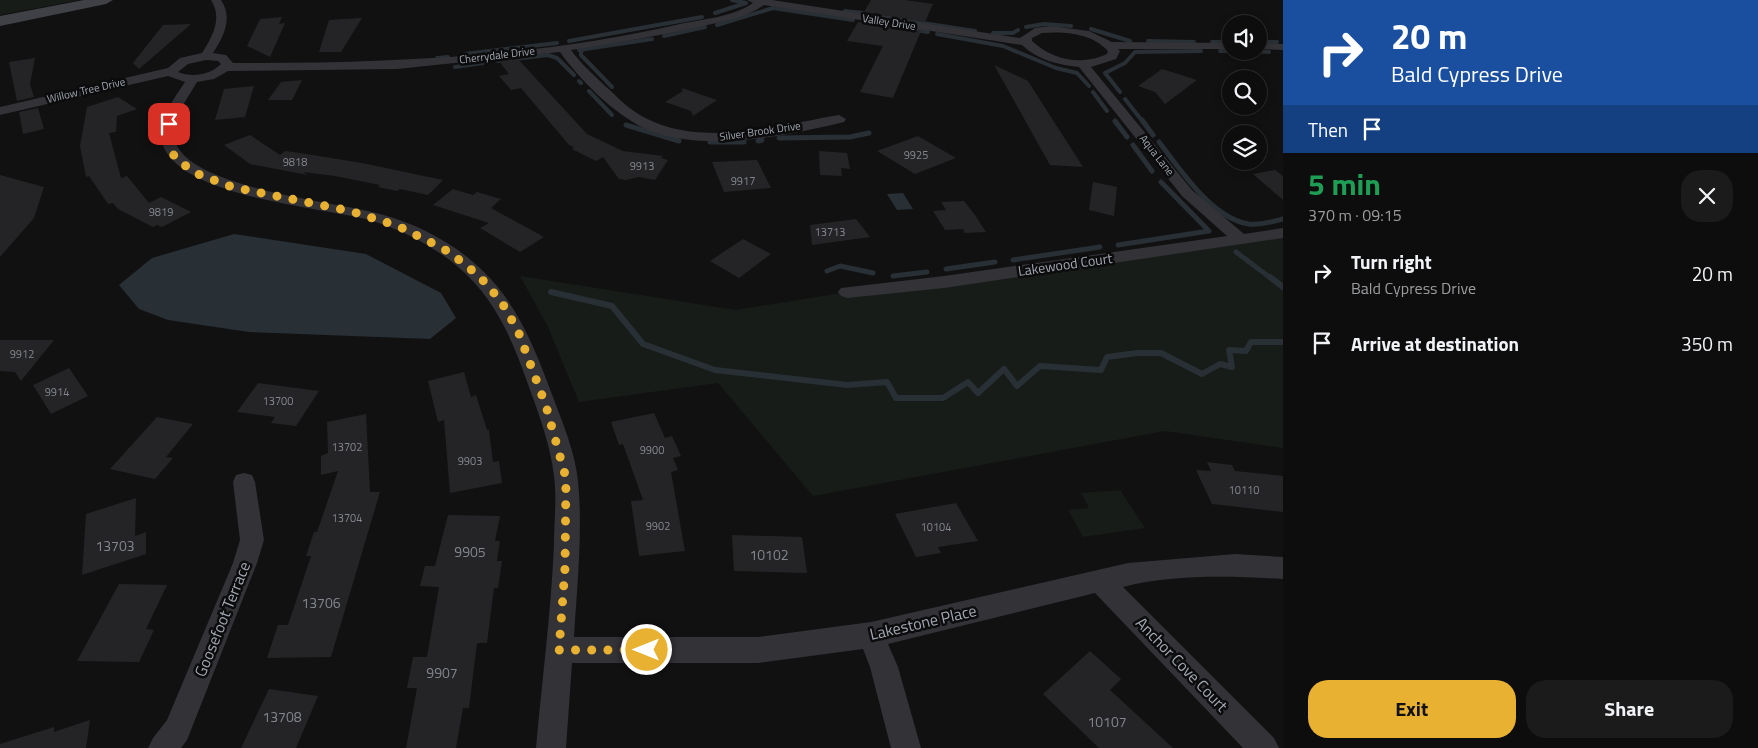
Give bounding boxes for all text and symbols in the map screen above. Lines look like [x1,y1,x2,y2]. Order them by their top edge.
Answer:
text: 20 m [1391,9,1467,63]
street label: Valley Drive [861,10,917,34]
map controls [1222,15,1267,170]
button: sound [1222,15,1267,60]
icon: right [1308,20,1373,85]
street label: Cherrydale Drive [458,42,536,68]
text: Bald Cypress Drive [1391,57,1563,91]
button: search [1222,70,1267,115]
street label: Willow Tree Drive [45,73,127,107]
pin [148,103,190,145]
icon: arrive [155,110,183,138]
text: Then [1308,115,1348,144]
icon: arrive [1358,115,1386,143]
street label: Silver Brook Drive [718,117,802,145]
button: layers [1222,125,1267,170]
street label: Aqua Lane [1136,131,1178,179]
house number: 9925 [904,147,928,163]
house number: 9818 [283,154,307,170]
house number: 9913 [630,158,654,174]
text: 5 min [1308,161,1381,207]
button: close [1681,170,1733,222]
house number: 9917 [731,173,755,189]
text: 370 m · 09:15 [1308,203,1402,227]
house number: 9819 [149,204,173,220]
house number: 13713 [815,224,845,240]
street label: Lakewood Court [1016,247,1114,281]
text: Turn right [1351,247,1432,276]
icon: right [1308,259,1336,287]
text: 20 m [1692,259,1733,288]
text: Bald Cypress Drive [1351,276,1476,300]
icon: arrive [1308,329,1336,357]
text: Arrive at destination [1351,329,1519,358]
text: 350 m [1681,329,1733,358]
house number: 9912 [10,346,34,362]
house number: 9914 [45,384,69,400]
house number: 13700 [263,393,293,409]
house number: 13702 [332,439,362,455]
house number: 9900 [640,442,664,458]
house number: 9903 [458,453,482,469]
house number: 10110 [1229,482,1259,498]
house number: 13704 [332,510,362,526]
house number: 9902 [646,518,670,534]
house number: 10104 [921,519,951,535]
house number: 13703 [95,535,135,556]
house number: 9905 [454,541,486,562]
house number: 10102 [749,544,789,565]
street label: Goosefoot Terrace [188,558,256,680]
house number: 13706 [301,592,341,613]
street label: Lakestone Place [867,598,979,646]
street label: Anchor Cove Court [1130,611,1234,717]
position arrow [620,623,672,675]
house number: 9907 [426,662,458,683]
button: Exit [1308,680,1516,738]
button: Share [1526,680,1733,738]
house number: 13708 [262,706,302,727]
house number: 10107 [1087,711,1127,732]

